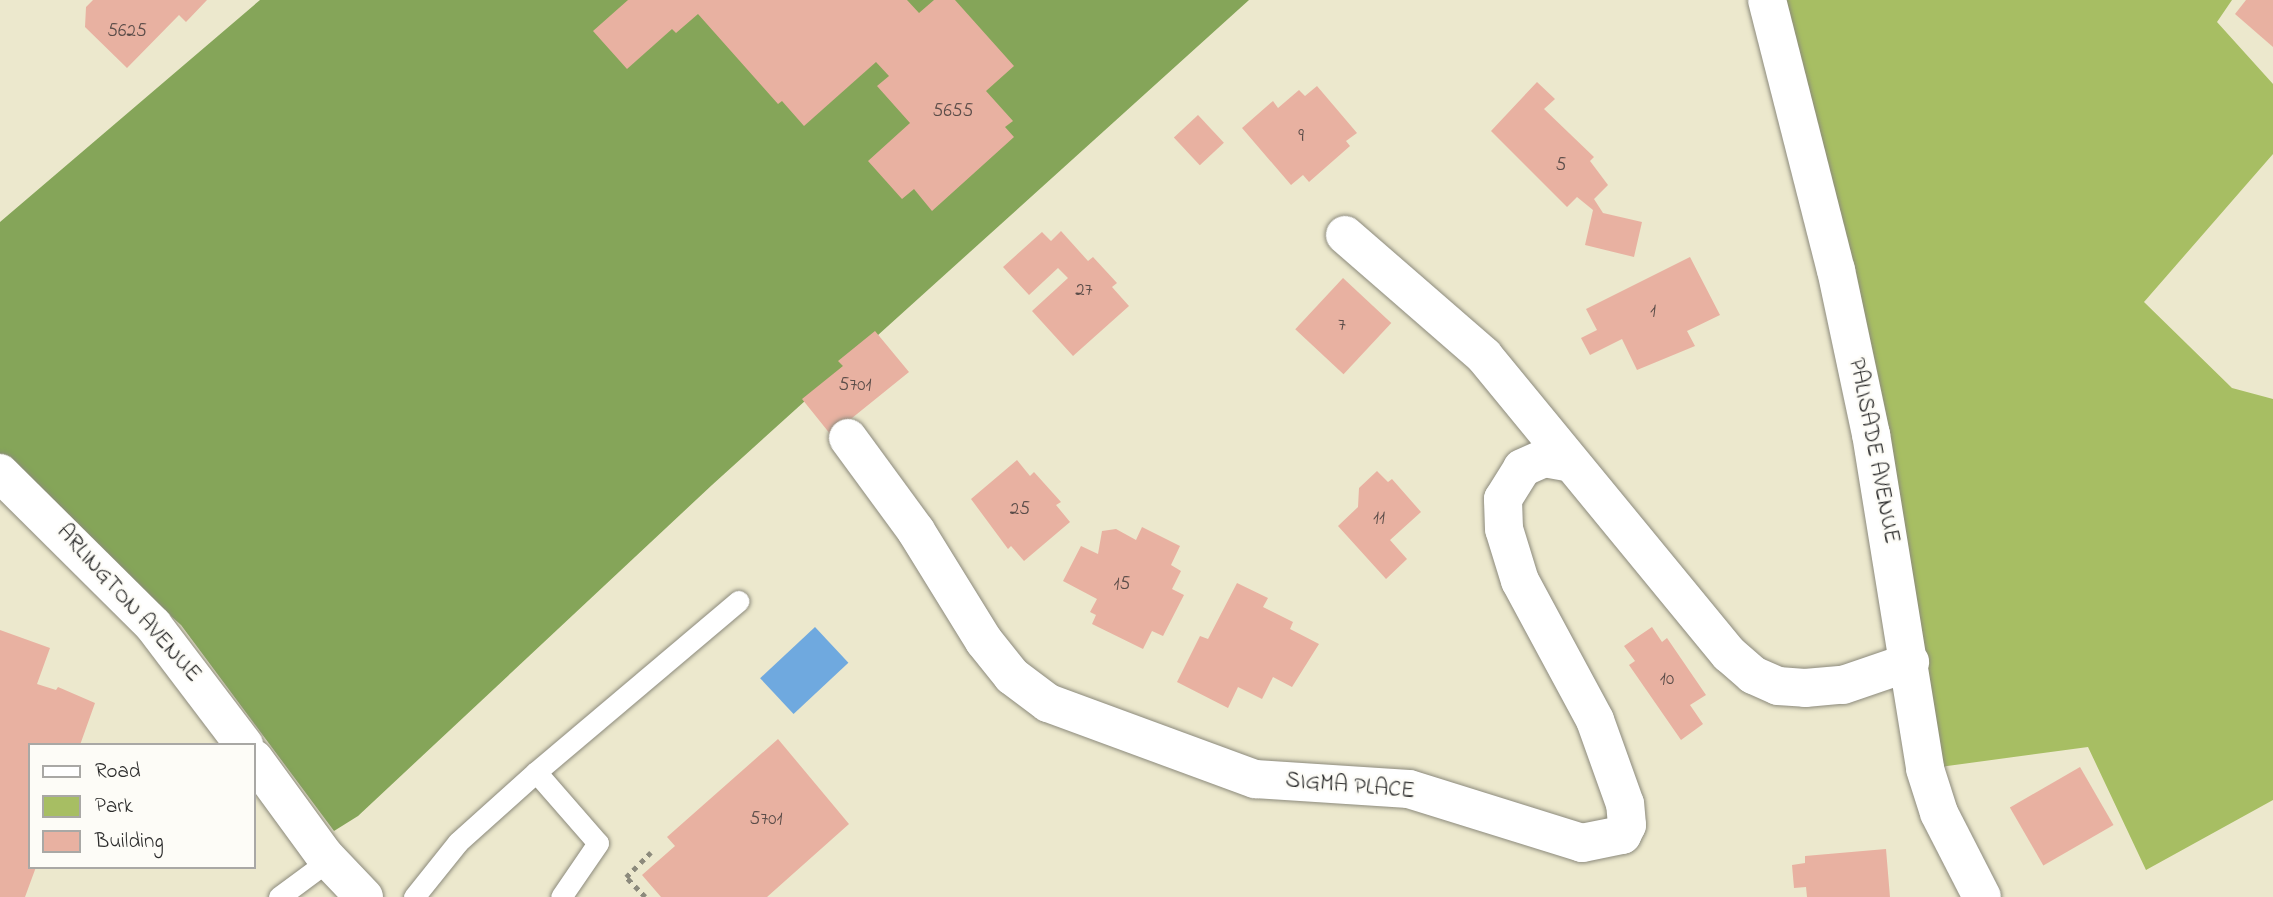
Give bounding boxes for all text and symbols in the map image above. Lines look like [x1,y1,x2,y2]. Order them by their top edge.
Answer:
house number: 5625 [107,21,147,43]
house number: 5655 [933,101,973,123]
house number: 9 [1298,126,1304,148]
house number: 5 [1556,155,1566,177]
house number: 27 [1075,280,1093,302]
house number: 1 [1650,301,1656,323]
house number: 7 [1338,315,1346,337]
street label: PALISADE AVENUE [1841,356,1905,546]
house number: 5701 [839,375,871,397]
house number: 25 [1010,499,1030,521]
house number: 11 [1373,508,1385,530]
street label: ARLINGTON AVENUE [50,519,206,689]
house number: 15 [1114,574,1130,596]
house number: 10 [1660,669,1674,691]
legend [28,743,256,869]
text: Road [95,757,141,787]
street label: SIGMA PLACE [1284,768,1416,806]
text: Park [95,792,133,822]
house number: 5701 [750,809,782,831]
text: Building [95,827,164,857]

